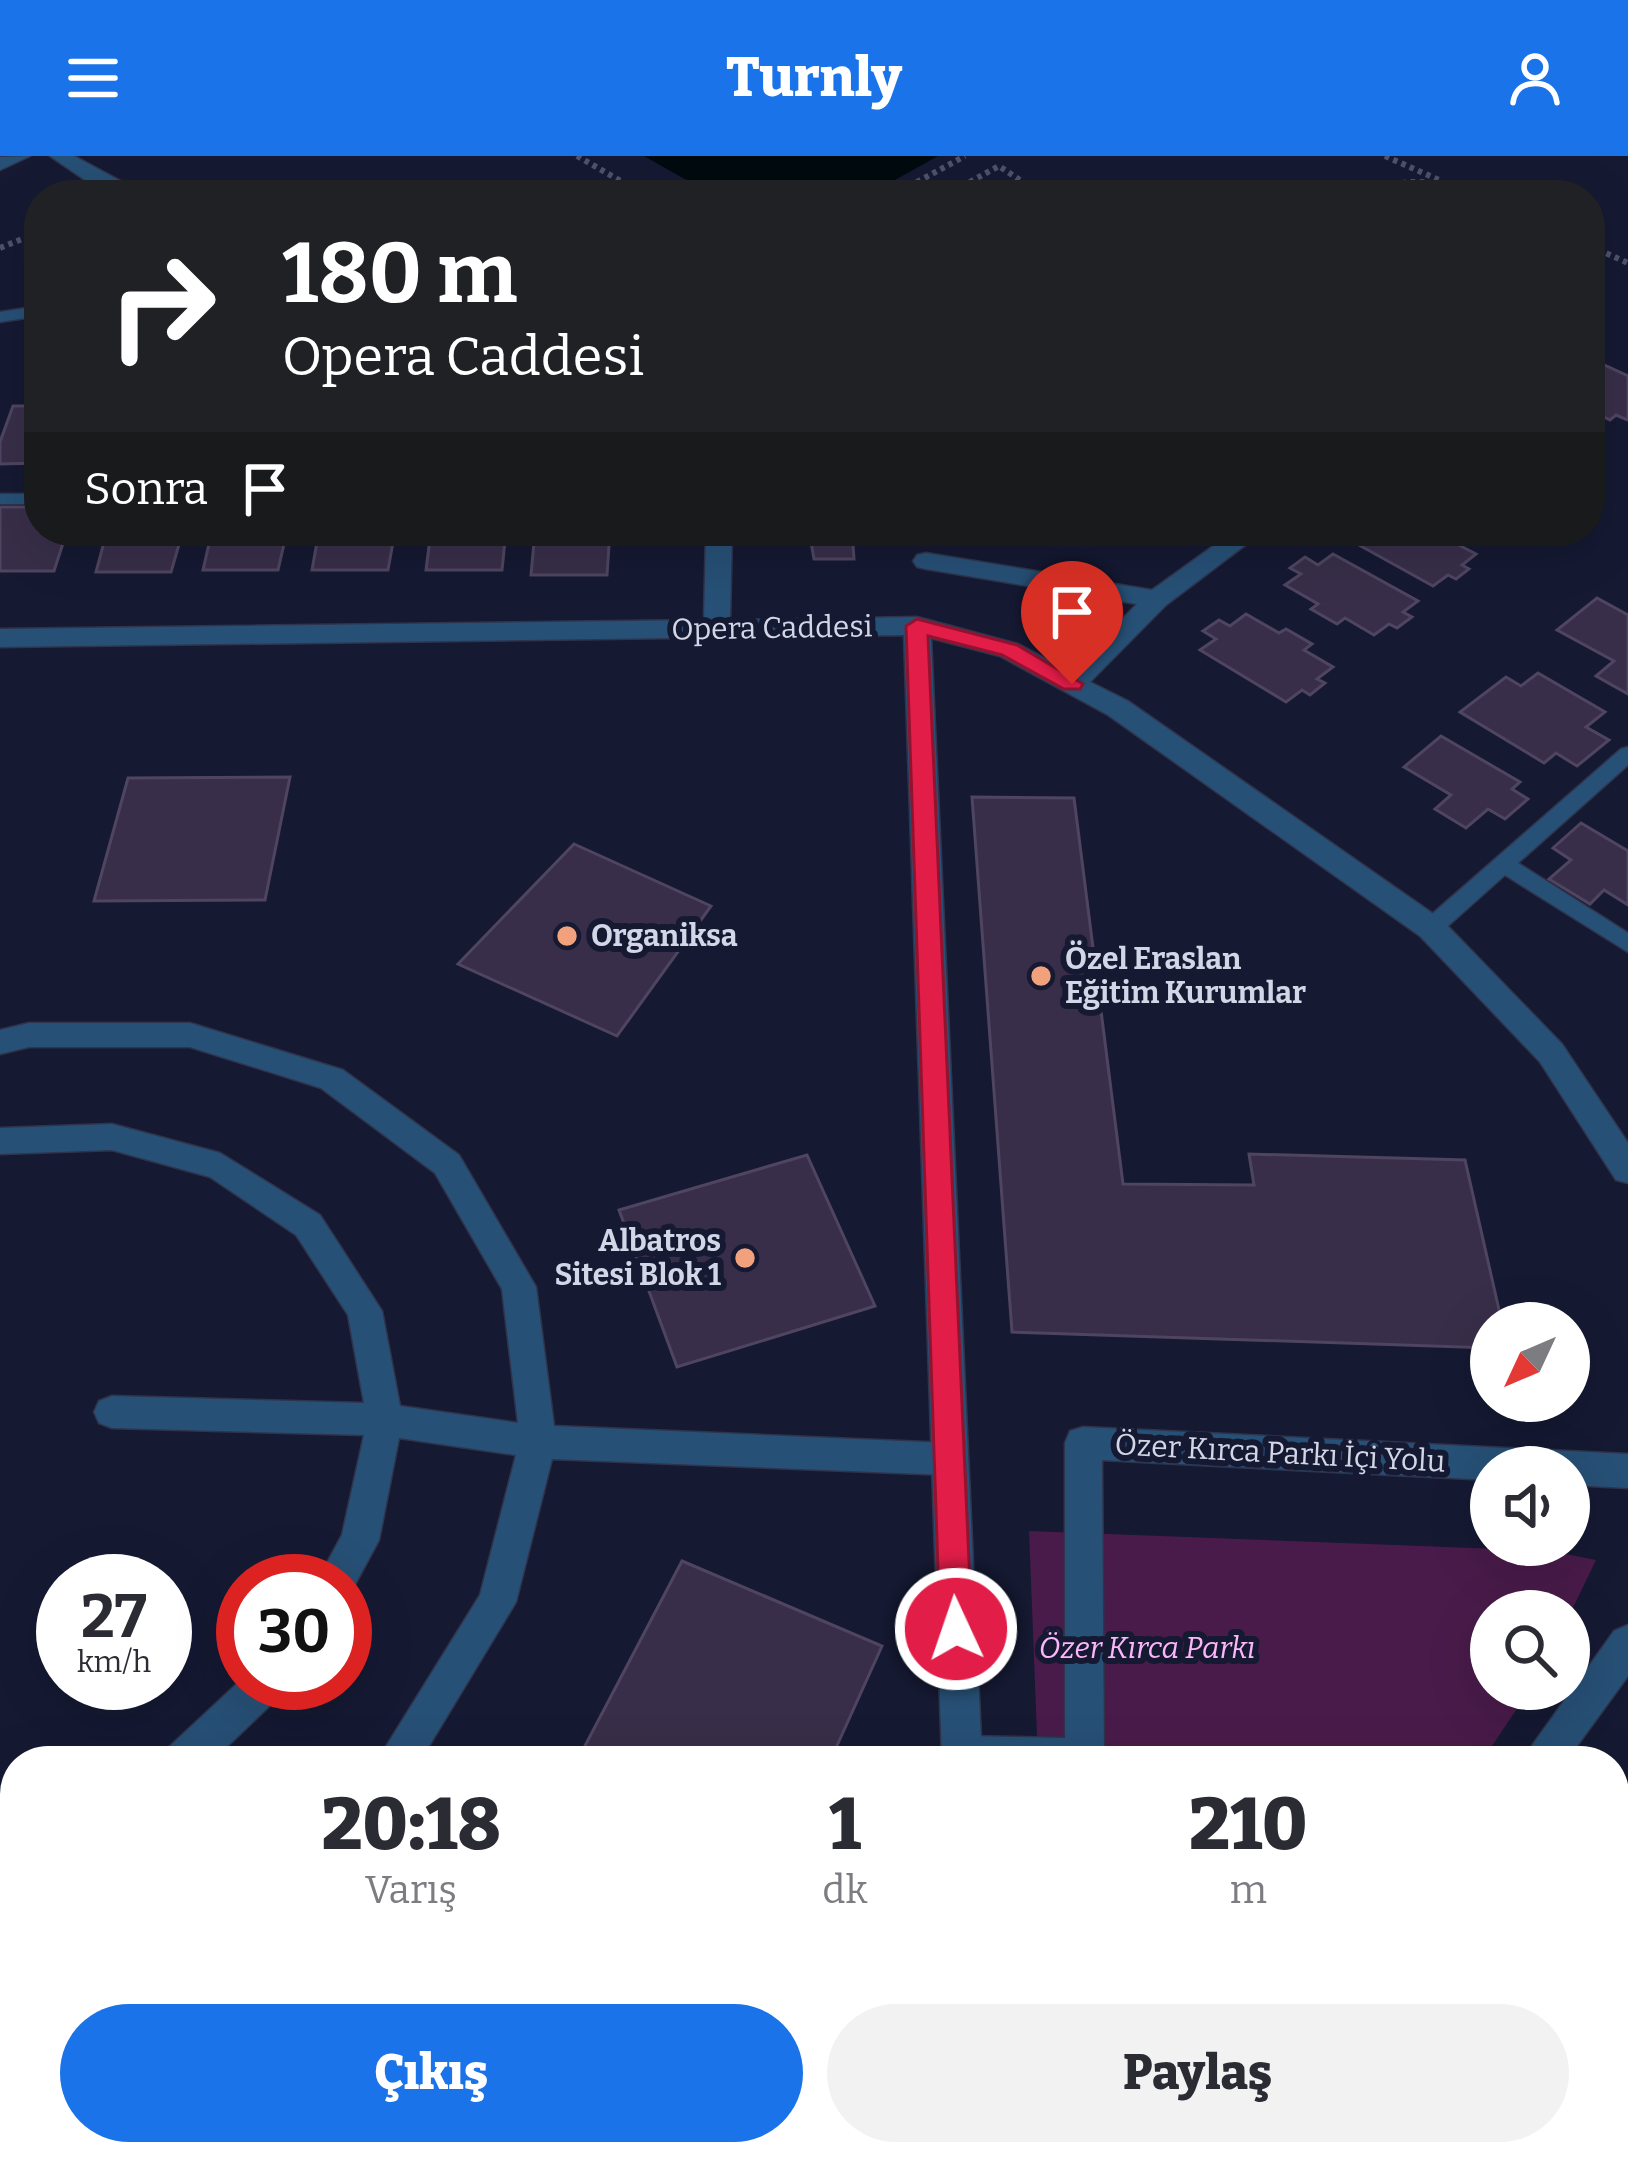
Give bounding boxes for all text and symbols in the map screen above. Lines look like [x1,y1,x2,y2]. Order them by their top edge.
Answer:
icon: menu [60,45,126,111]
icon: person [1502,45,1568,111]
text: Turnly [726,46,902,110]
text: 180 m [282,223,517,324]
icon: right [84,228,240,384]
text: Opera Caddesi [282,325,644,389]
icon: arrive [232,456,298,522]
text: Sonra [84,462,208,516]
pin [1021,561,1123,684]
icon: arrive [1039,579,1105,645]
street label: Opera Caddesi [671,608,873,648]
place label: Organiksa [591,918,738,954]
marker: Organiksa [554,923,580,949]
place label: Özel Eraslan Eğitim Kurumlar [1065,940,1306,1011]
marker: Özel Eraslan Eğitim Kurumlar [1028,963,1054,989]
place label: Albatros Sitesi Blok 1 [555,1223,721,1293]
marker: Albatros Sitesi Blok 1 [732,1245,758,1271]
north arrow [1470,1302,1590,1422]
map controls [1470,1302,1590,1710]
street label: Özer Kırca Parkı İçi Yolu [1114,1426,1446,1480]
button: sound [1470,1446,1590,1566]
speed limit sign: 30 [216,1554,372,1710]
position arrow [893,1566,1019,1692]
text: 27 [81,1581,147,1653]
button: search [1470,1590,1590,1710]
park label: Özer Kırca Parkı [1039,1630,1255,1666]
text: km/h [77,1644,151,1680]
text: 20:18 [321,1782,501,1868]
text: 1 [829,1782,861,1868]
text: 210 [1189,1782,1308,1868]
text: Varış [365,1867,457,1913]
text: dk [822,1867,868,1913]
text: m [1230,1867,1267,1913]
button: Çıkış [60,2004,803,2142]
button: Paylaş [827,2004,1569,2142]

